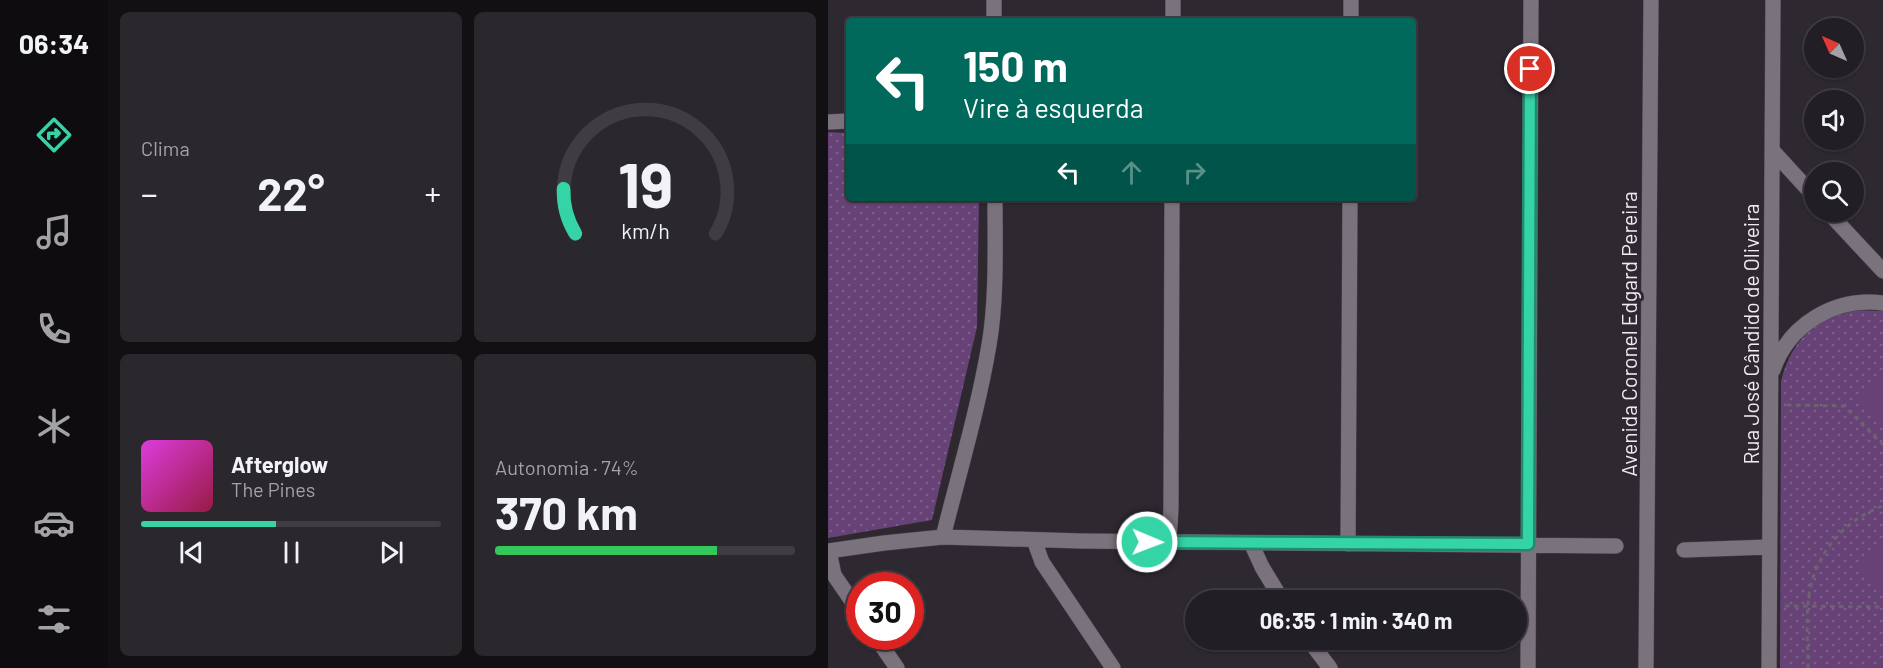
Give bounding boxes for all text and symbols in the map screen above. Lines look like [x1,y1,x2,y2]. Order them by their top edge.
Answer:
north arrow [1804,18,1864,78]
map controls [1804,18,1864,222]
text: 06:34 [19,27,89,59]
text: 150 m [963,40,1068,90]
icon: left [864,42,942,120]
pin [1504,43,1555,94]
icon: arrive [1513,52,1546,85]
button: sound [1804,90,1864,150]
text: Vire à esquerda [963,91,1144,123]
icon: directions [33,114,75,156]
text: Clima [141,136,190,160]
text: 19 [617,146,673,220]
icon: left [1052,156,1085,189]
icon: ahead [1115,156,1148,189]
icon: right [1178,156,1211,189]
button: search [1804,162,1864,222]
text: 22° [257,166,325,220]
text: − [141,173,158,213]
text: + [424,173,441,213]
street label: Avenida Coronel Edgard Pereira [1616,191,1641,477]
street label: Rua José Cândido de Oliveira [1738,203,1763,465]
icon: music [33,211,75,253]
text: km/h [621,218,669,243]
icon: phone [33,308,75,350]
icon: climate [33,405,75,447]
text: Afterglow [231,451,328,477]
text: Autonomia · 74% [495,455,639,479]
text: The Pines [231,477,315,501]
text: 370 km [495,485,638,539]
icon: car [33,502,75,544]
position arrow [1115,510,1179,574]
icon: previous [175,536,208,569]
icon: pause [275,536,308,569]
icon: next [375,536,408,569]
speed limit sign: 30 [846,572,924,650]
icon: filters [33,598,75,640]
text: 06:35 · 1 min · 340 m [1260,607,1452,633]

